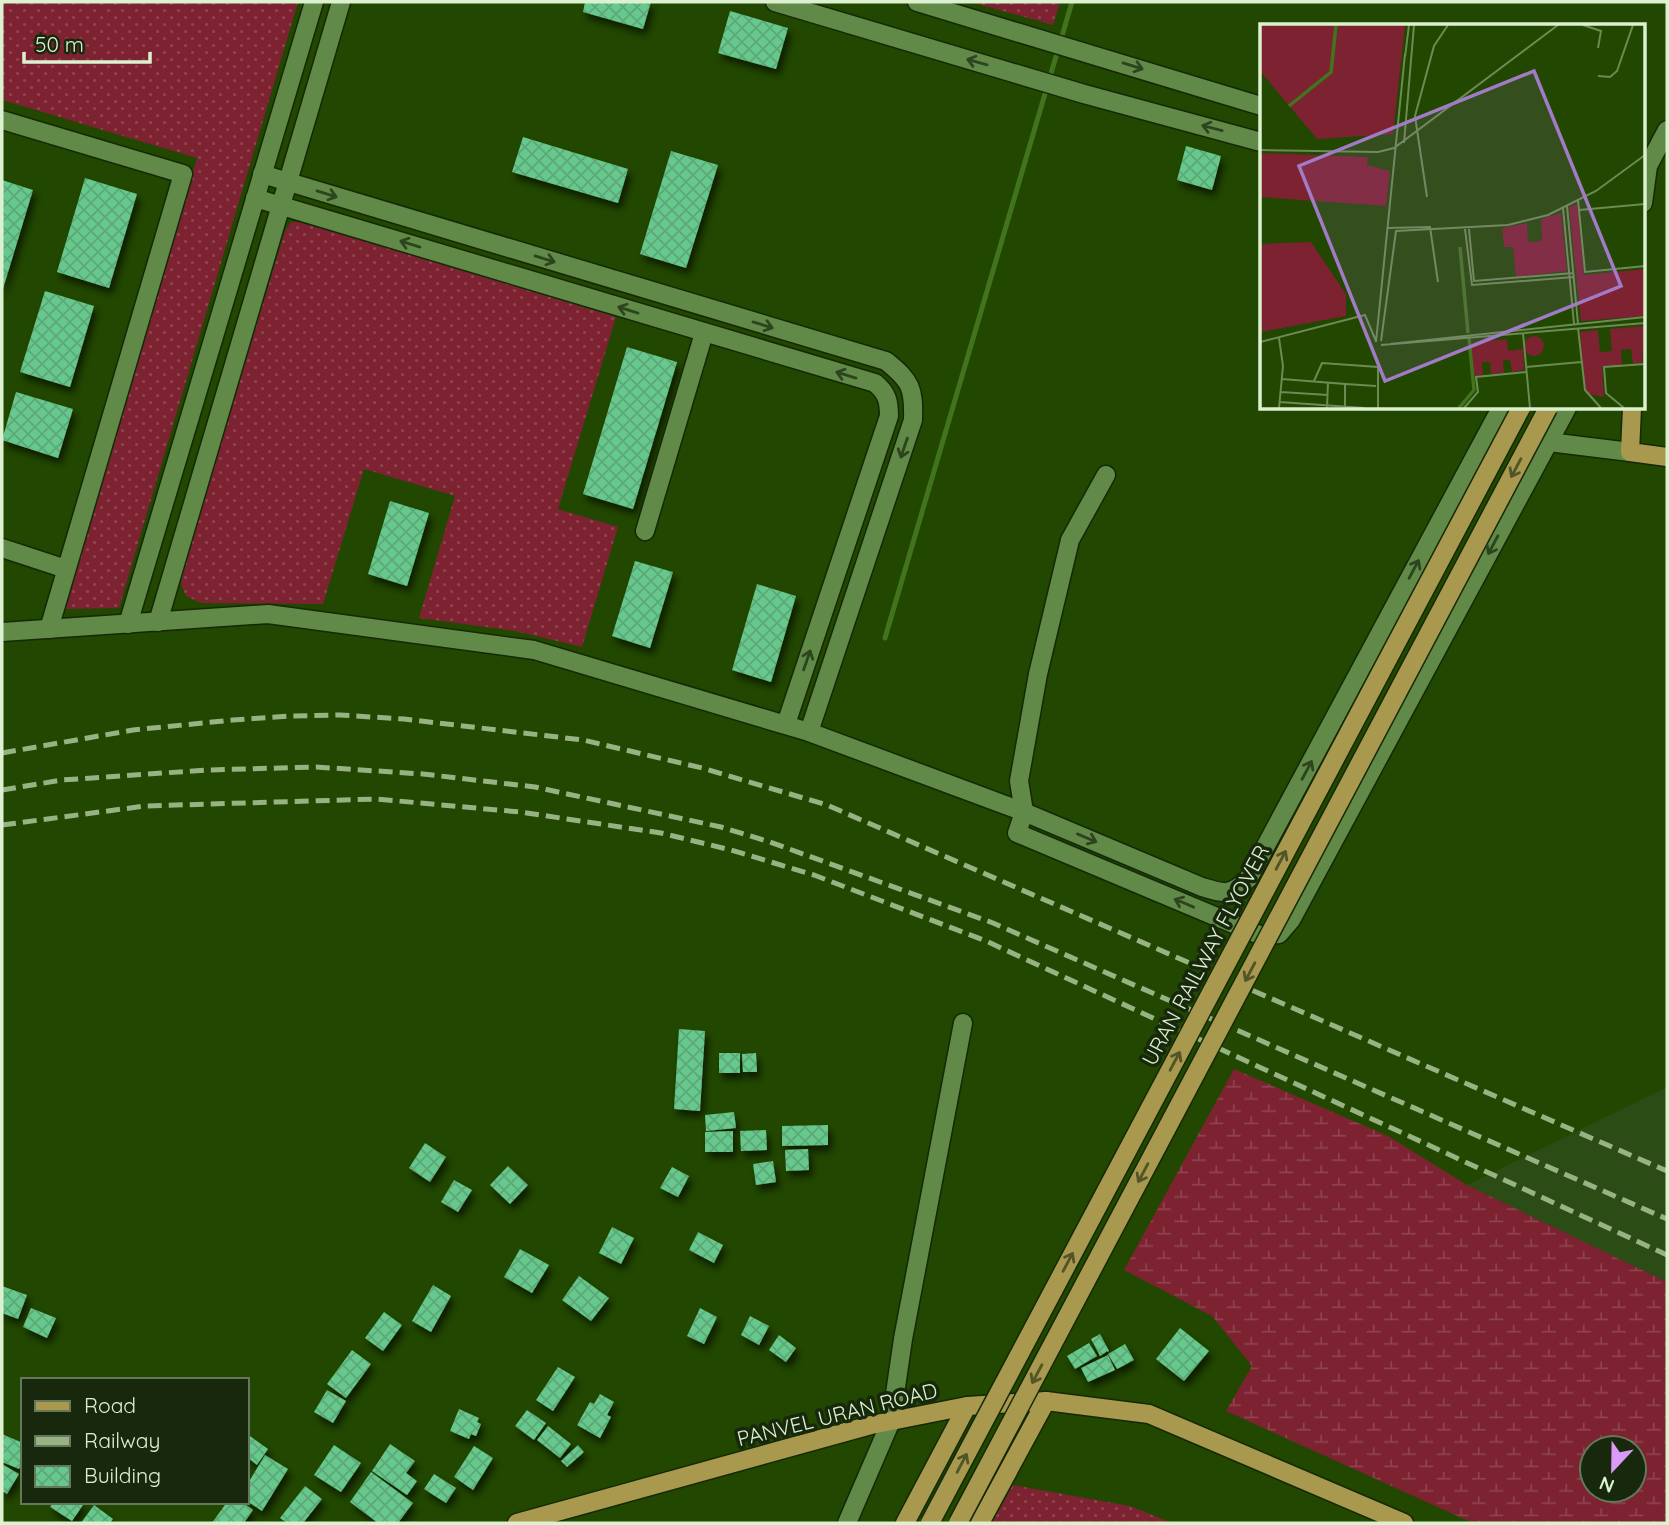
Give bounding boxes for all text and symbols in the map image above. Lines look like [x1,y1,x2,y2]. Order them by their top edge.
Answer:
scale bar [24,21,150,65]
inset map [1260,24,1644,410]
text: 50 m [35,31,84,57]
one-way arrow [966,54,988,67]
one-way arrow [1122,61,1144,74]
one-way arrow [1202,121,1224,134]
one-way arrow [316,188,338,201]
one-way arrow [399,237,421,250]
one-way arrow [534,254,556,267]
one-way arrow [617,302,639,315]
one-way arrow [752,319,774,332]
one-way arrow [835,367,857,380]
one-way arrow [897,437,910,459]
one-way arrow [1509,457,1523,478]
one-way arrow [1486,534,1499,555]
one-way arrow [1408,559,1421,580]
one-way arrow [802,649,814,671]
one-way arrow [1300,760,1314,780]
one-way arrow [1076,833,1098,846]
street label: URAN RAILWAY FLYOVER [1136,840,1274,1070]
one-way arrow [1275,850,1289,871]
one-way arrow [1174,896,1195,909]
one-way arrow [1242,961,1256,982]
one-way arrow [1169,1051,1182,1072]
one-way arrow [1136,1163,1150,1183]
one-way arrow [1062,1252,1076,1273]
one-way arrow [1029,1364,1043,1384]
street label: PANVEL URAN ROAD [734,1377,940,1451]
legend [21,1378,248,1504]
text: Road [84,1392,136,1418]
text: Railway [84,1427,160,1453]
north arrow [1578,1434,1648,1504]
one-way arrow [956,1453,969,1474]
text: Building [84,1462,161,1488]
text: N [1596,1471,1618,1499]

